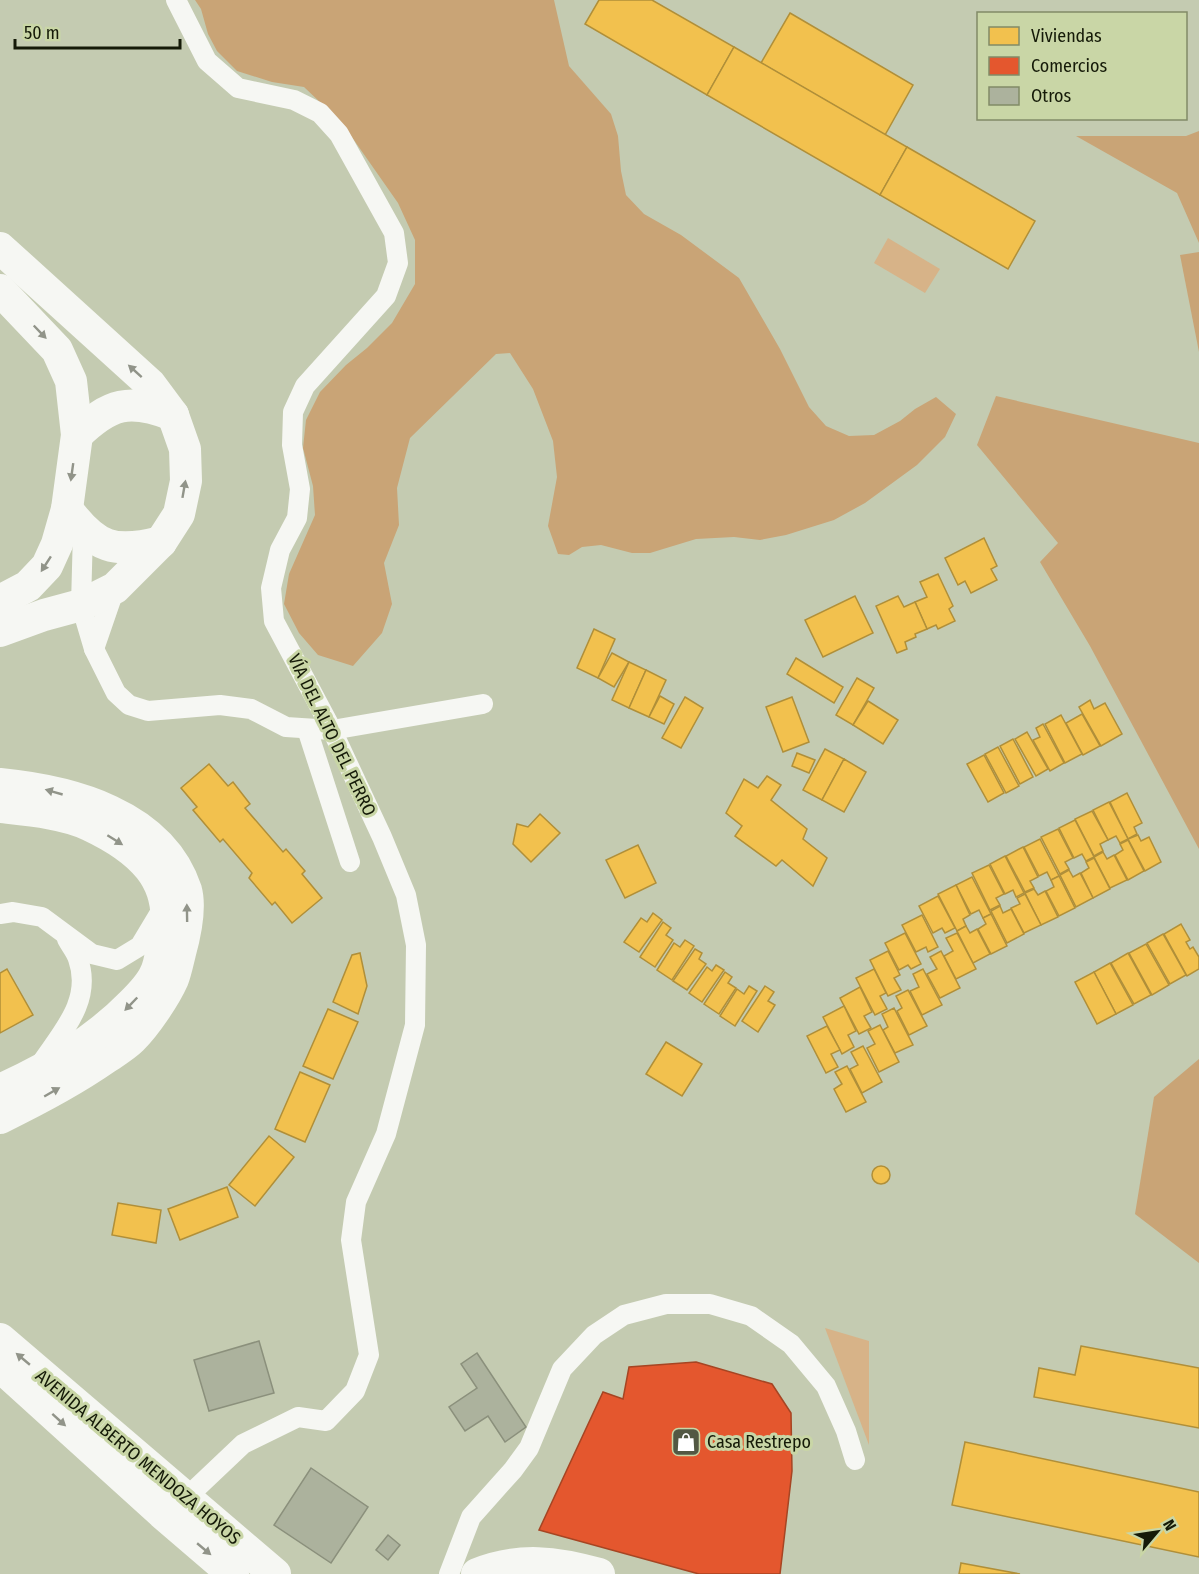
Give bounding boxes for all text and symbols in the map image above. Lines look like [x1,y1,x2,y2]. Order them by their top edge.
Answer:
scale bar [15,12,180,50]
legend [977,12,1187,120]
text: 50 m [24,22,60,44]
text: Viviendas [1031,25,1102,47]
text: Comercios [1031,55,1107,77]
text: Otros [1031,85,1071,107]
one-way arrow [33,325,47,339]
one-way arrow [128,364,143,378]
one-way arrow [67,463,76,482]
one-way arrow [180,480,189,499]
one-way arrow [41,555,52,572]
street label: VÍA DEL ALTO DEL PERRO [283,650,382,820]
one-way arrow [44,787,63,797]
one-way arrow [107,835,123,846]
one-way arrow [182,903,191,922]
one-way arrow [125,996,138,1011]
one-way arrow [44,1086,60,1097]
one-way arrow [16,1353,31,1366]
street label: AVENIDA ALBERTO MENDOZA HOYOS [31,1365,245,1549]
one-way arrow [51,1413,66,1426]
shop icon: Casa Restrepo [670,1426,702,1458]
place label: Casa Restrepo [707,1431,811,1453]
north arrow [1127,1502,1187,1562]
text: N [1159,1516,1180,1534]
one-way arrow [196,1543,212,1556]

